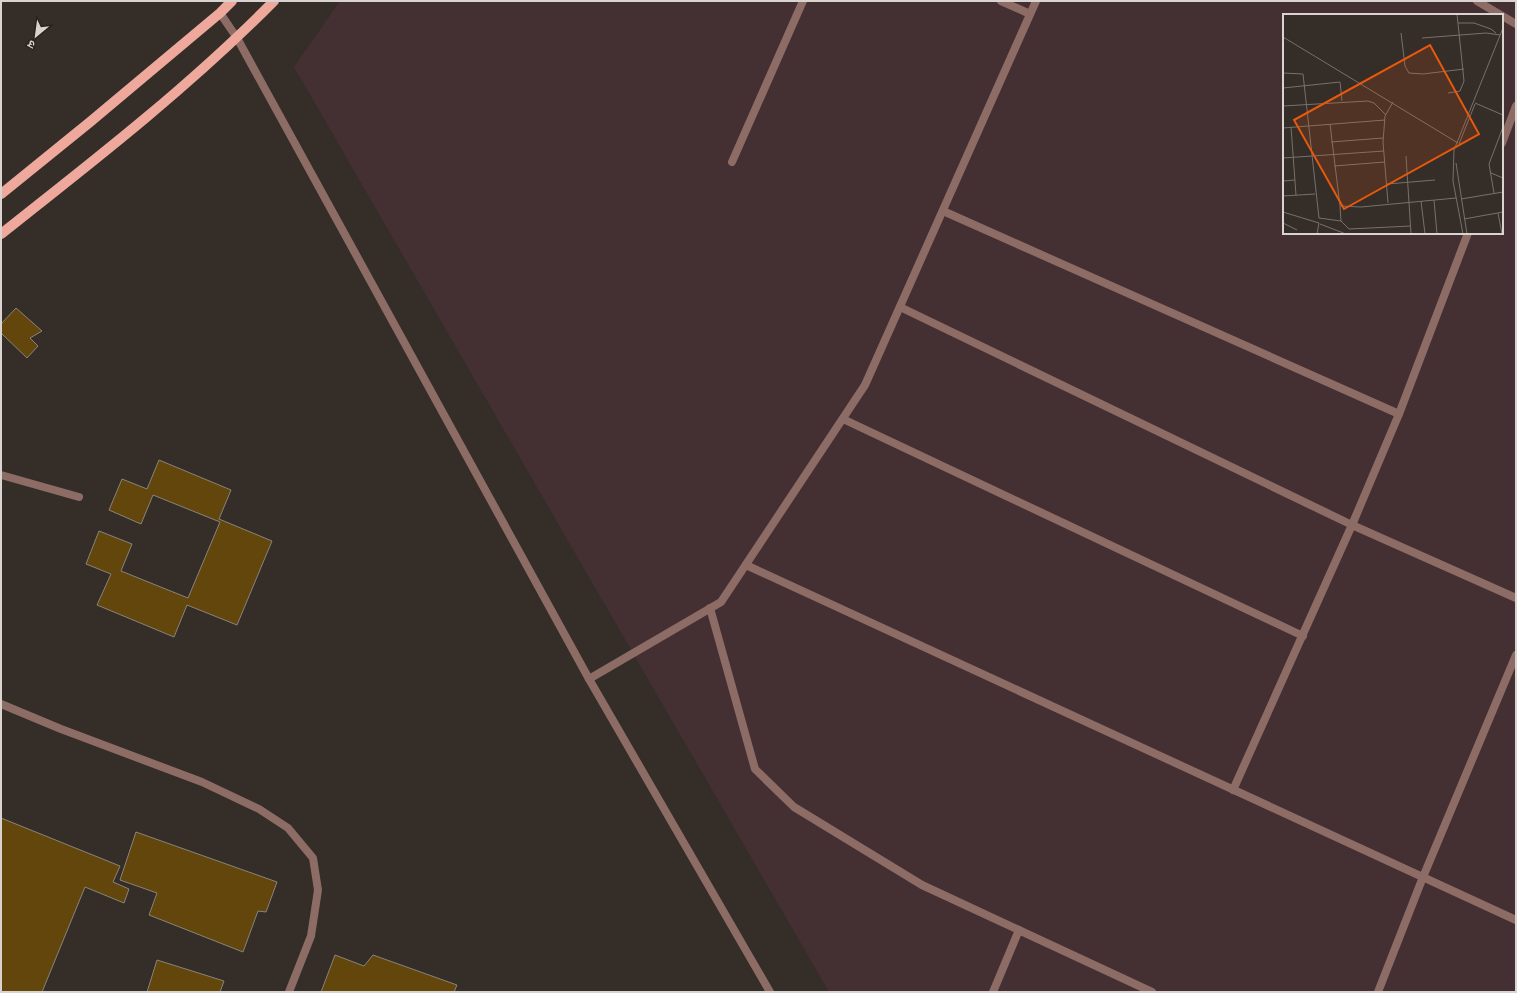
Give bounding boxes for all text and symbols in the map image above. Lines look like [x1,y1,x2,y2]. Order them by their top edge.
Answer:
inset map [1283,14,1503,234]
north arrow [16,16,56,56]
text: उ [24,37,37,52]

